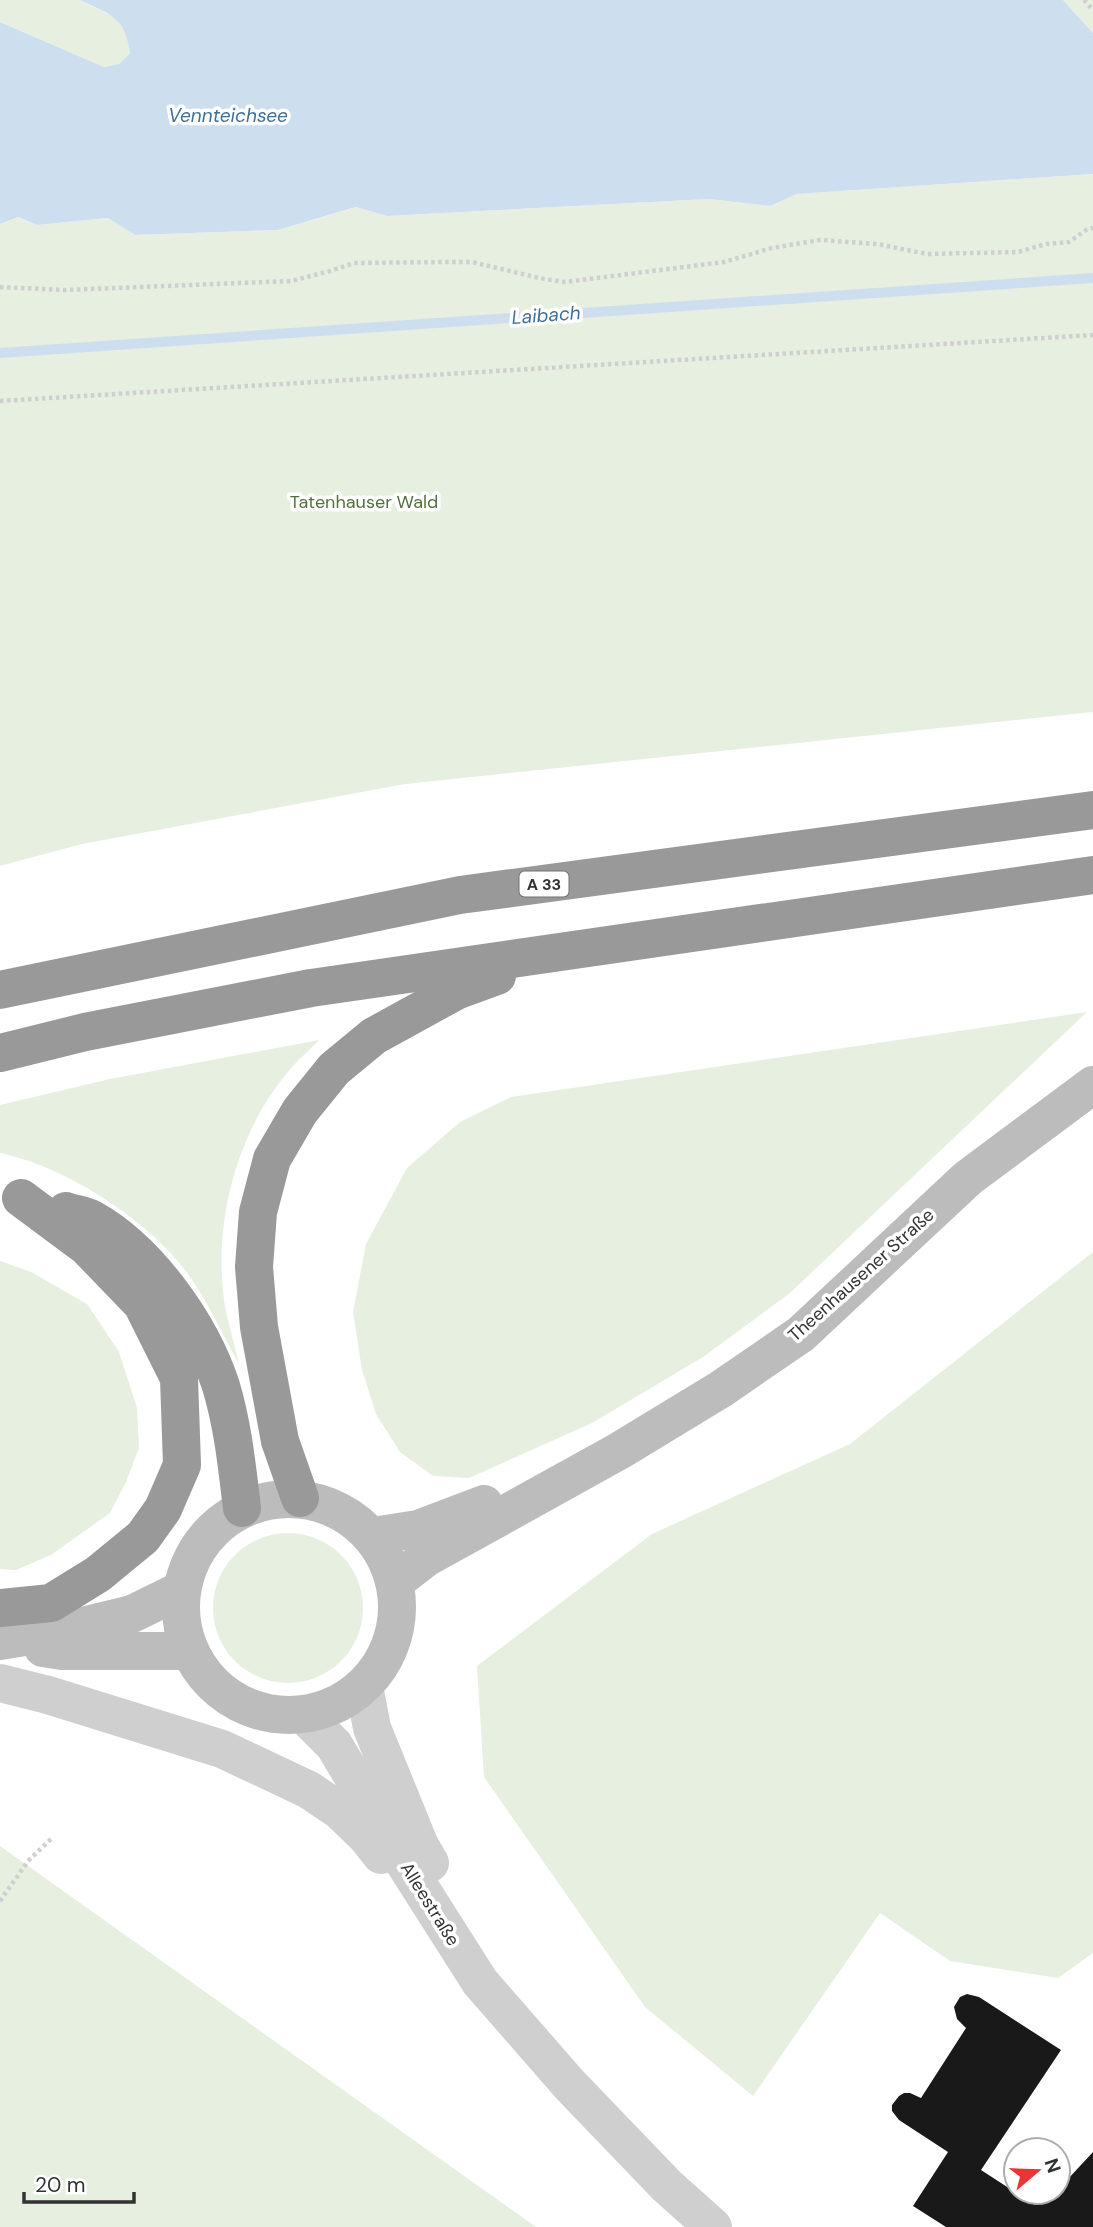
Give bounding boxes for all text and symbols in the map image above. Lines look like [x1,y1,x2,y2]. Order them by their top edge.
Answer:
water label: Vennteichsee [168,103,288,128]
water label: Laibach [511,300,581,330]
park label: Tatenhauser Wald [290,490,438,514]
road number: A 33 [520,872,568,897]
street label: Theenhausener Straße [783,1203,939,1347]
street label: Alleestraße [395,1858,465,1950]
north arrow [1002,2136,1072,2206]
text: N [1039,2155,1067,2176]
scale bar [24,2160,135,2204]
text: 20 m [35,2171,86,2199]

